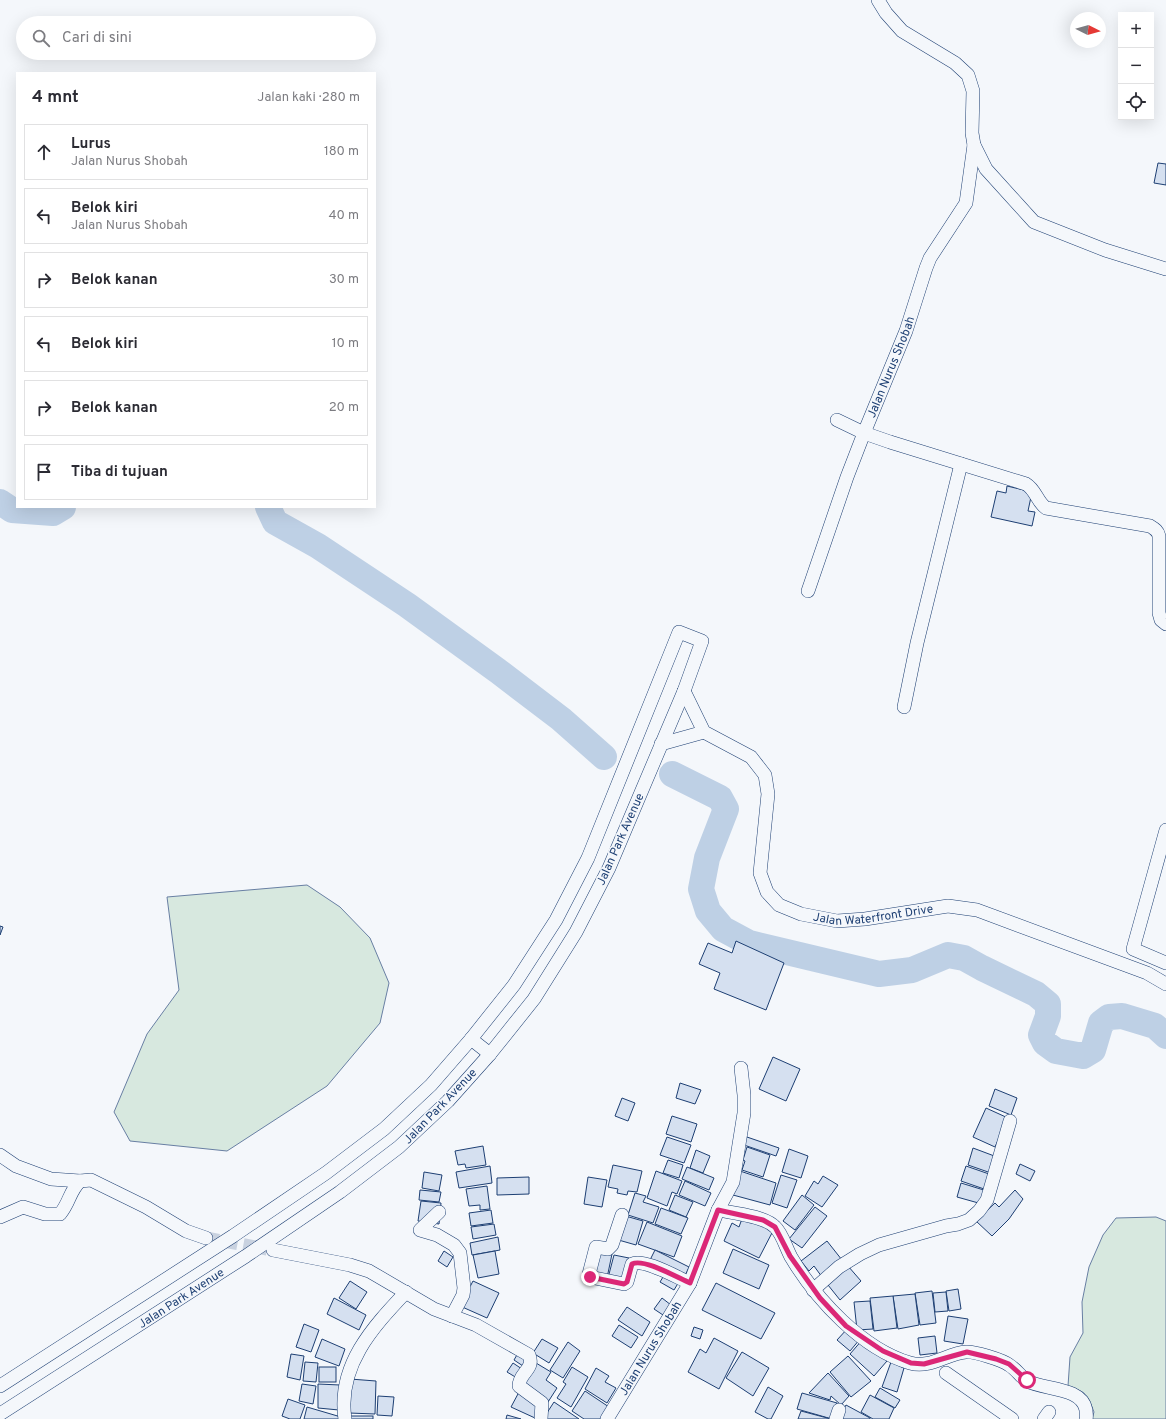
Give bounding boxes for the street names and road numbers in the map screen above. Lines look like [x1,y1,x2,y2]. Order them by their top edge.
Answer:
street label: Jalan Nurus Shobah [864,315,919,420]
street label: Jalan Park Avenue [593,791,648,888]
street label: Jalan Waterfront Drive [812,901,934,930]
street label: Jalan Park Avenue [400,1065,481,1148]
street label: Jalan Park Avenue [136,1265,228,1333]
street label: Jalan Nurus Shobah [616,1298,686,1399]

